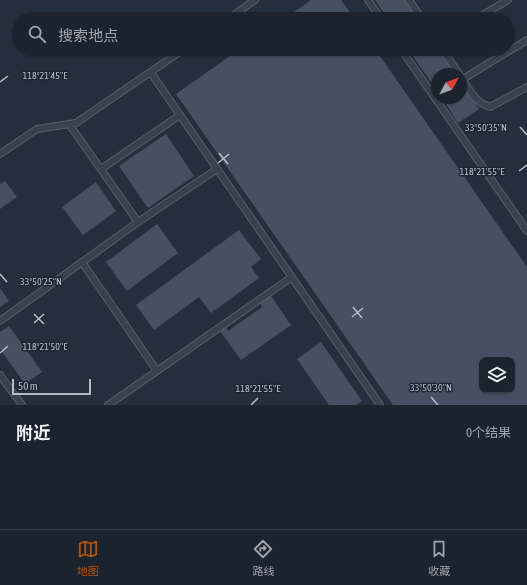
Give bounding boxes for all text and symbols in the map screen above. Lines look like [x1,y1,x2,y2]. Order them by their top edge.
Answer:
search box [12,12,515,56]
icon: search [26,23,48,45]
text: 搜索地点 [58,27,118,44]
north arrow [431,68,467,104]
text: 118°21'45"E [23,70,68,81]
text: 33°50'35"N [465,122,507,133]
text: 118°21'55"E [460,166,505,177]
text: 33°50'25"N [20,276,62,287]
text: 118°21'50"E [23,341,68,352]
map controls [479,357,515,393]
button: layers [479,357,515,393]
scale bar [12,377,91,396]
text: 50 m [18,380,38,392]
text: 33°50'30"N [410,382,452,393]
text: 118°21'55"E [236,383,281,394]
text: 附近 [16,423,50,443]
text: 0个结果 [466,425,511,440]
tab: 地图 [77,538,99,578]
tab: 路线 [252,538,274,578]
tab: 收藏 [428,538,450,578]

